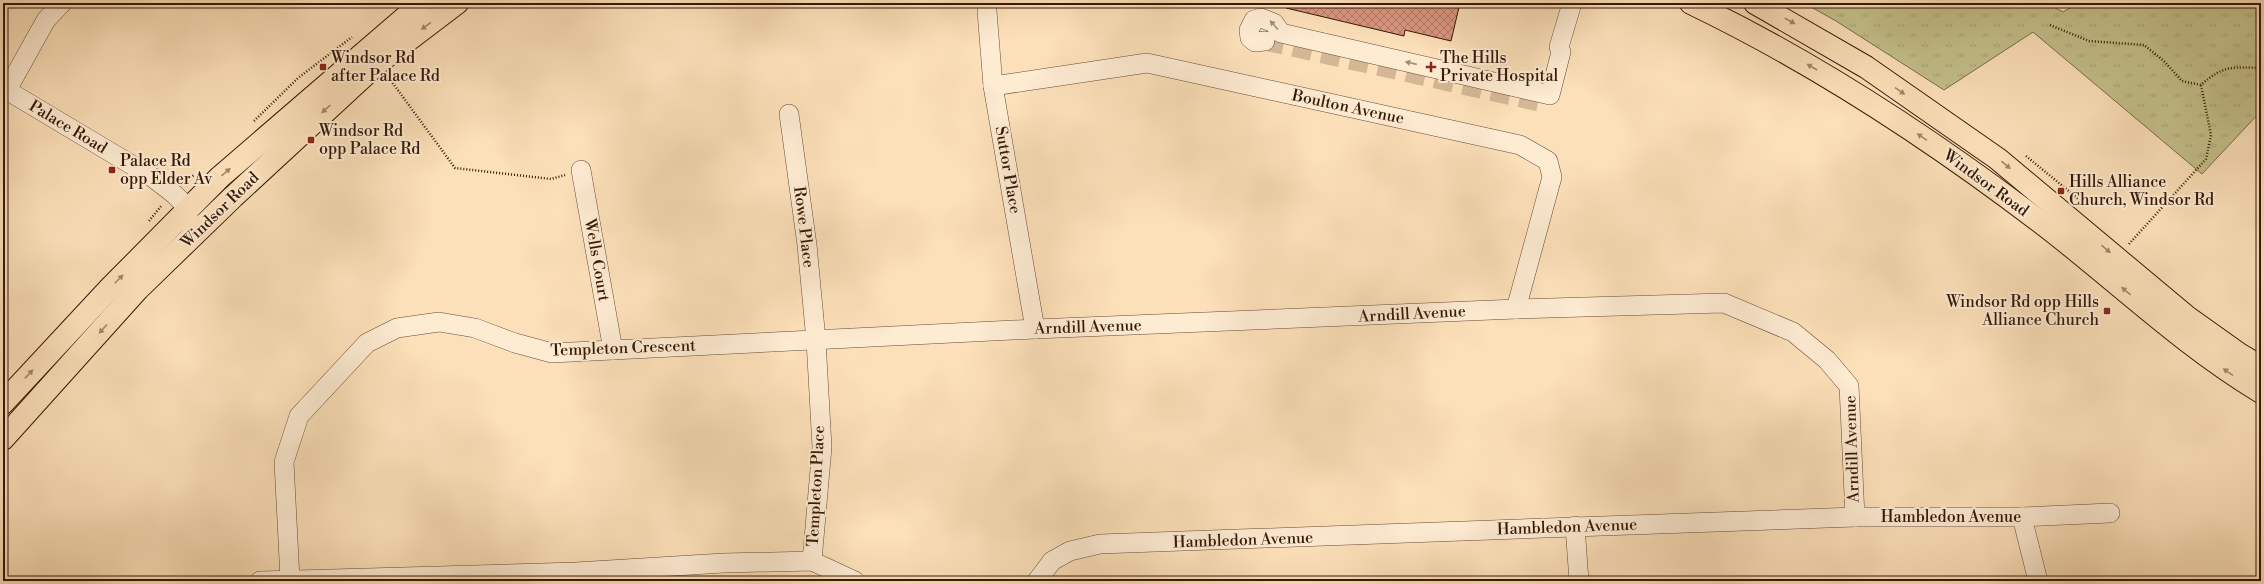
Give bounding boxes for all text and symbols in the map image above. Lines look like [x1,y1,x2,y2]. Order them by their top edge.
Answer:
one-way arrow [1784,18,1796,25]
one-way arrow [1270,20,1279,31]
one-way arrow [420,22,431,30]
place label: Windsor Rd after Palace Rd [330,48,440,86]
place label: The Hills Private Hospital [1440,48,1559,86]
one-way arrow [1405,60,1417,66]
marker: The Hills Private Hospital [1425,61,1437,73]
marker: Windsor Rd after Palace Rd [318,62,328,72]
one-way arrow [1806,64,1818,71]
street label: Boulton Avenue [1289,85,1406,129]
one-way arrow [1894,87,1905,95]
street label: Palace Road [25,96,111,158]
one-way arrow [321,105,331,114]
place label: Windsor Rd opp Palace Rd [318,121,420,159]
street label: Suttor Place [990,125,1026,215]
one-way arrow [1917,133,1927,141]
marker: Windsor Rd opp Palace Rd [306,135,316,145]
street label: Windsor Road [1938,145,2033,221]
place label: Palace Rd opp Elder Av [120,151,213,189]
one-way arrow [2001,161,2011,170]
marker: Palace Rd opp Elder Av [107,165,117,175]
one-way arrow [221,167,231,176]
street label: Windsor Road [176,168,263,253]
place label: Hills Alliance Church, Windsor Rd [2069,172,2214,210]
street label: Rowe Place [789,185,819,269]
marker: Hills Alliance Church, Windsor Rd [2056,186,2066,196]
street label: Wells Court [580,216,614,303]
one-way arrow [2100,244,2111,253]
one-way arrow [114,274,123,284]
one-way arrow [2121,286,2132,295]
place label: Windsor Rd opp Hills Alliance Church [1945,292,2099,330]
street label: Arndill Avenue [1357,301,1466,327]
marker: Windsor Rd opp Hills Alliance Church [2102,306,2112,316]
street label: Arndill Avenue [1033,315,1142,339]
one-way arrow [98,323,107,334]
street label: Templeton Crescent [550,335,696,361]
one-way arrow [2223,368,2233,376]
one-way arrow [25,369,34,379]
street label: Arndill Avenue [1840,395,1864,504]
street label: Templeton Place [803,425,829,547]
street label: Hambledon Avenue [1881,507,2021,527]
street label: Hambledon Avenue [1496,515,1638,539]
street label: Hambledon Avenue [1172,528,1314,552]

